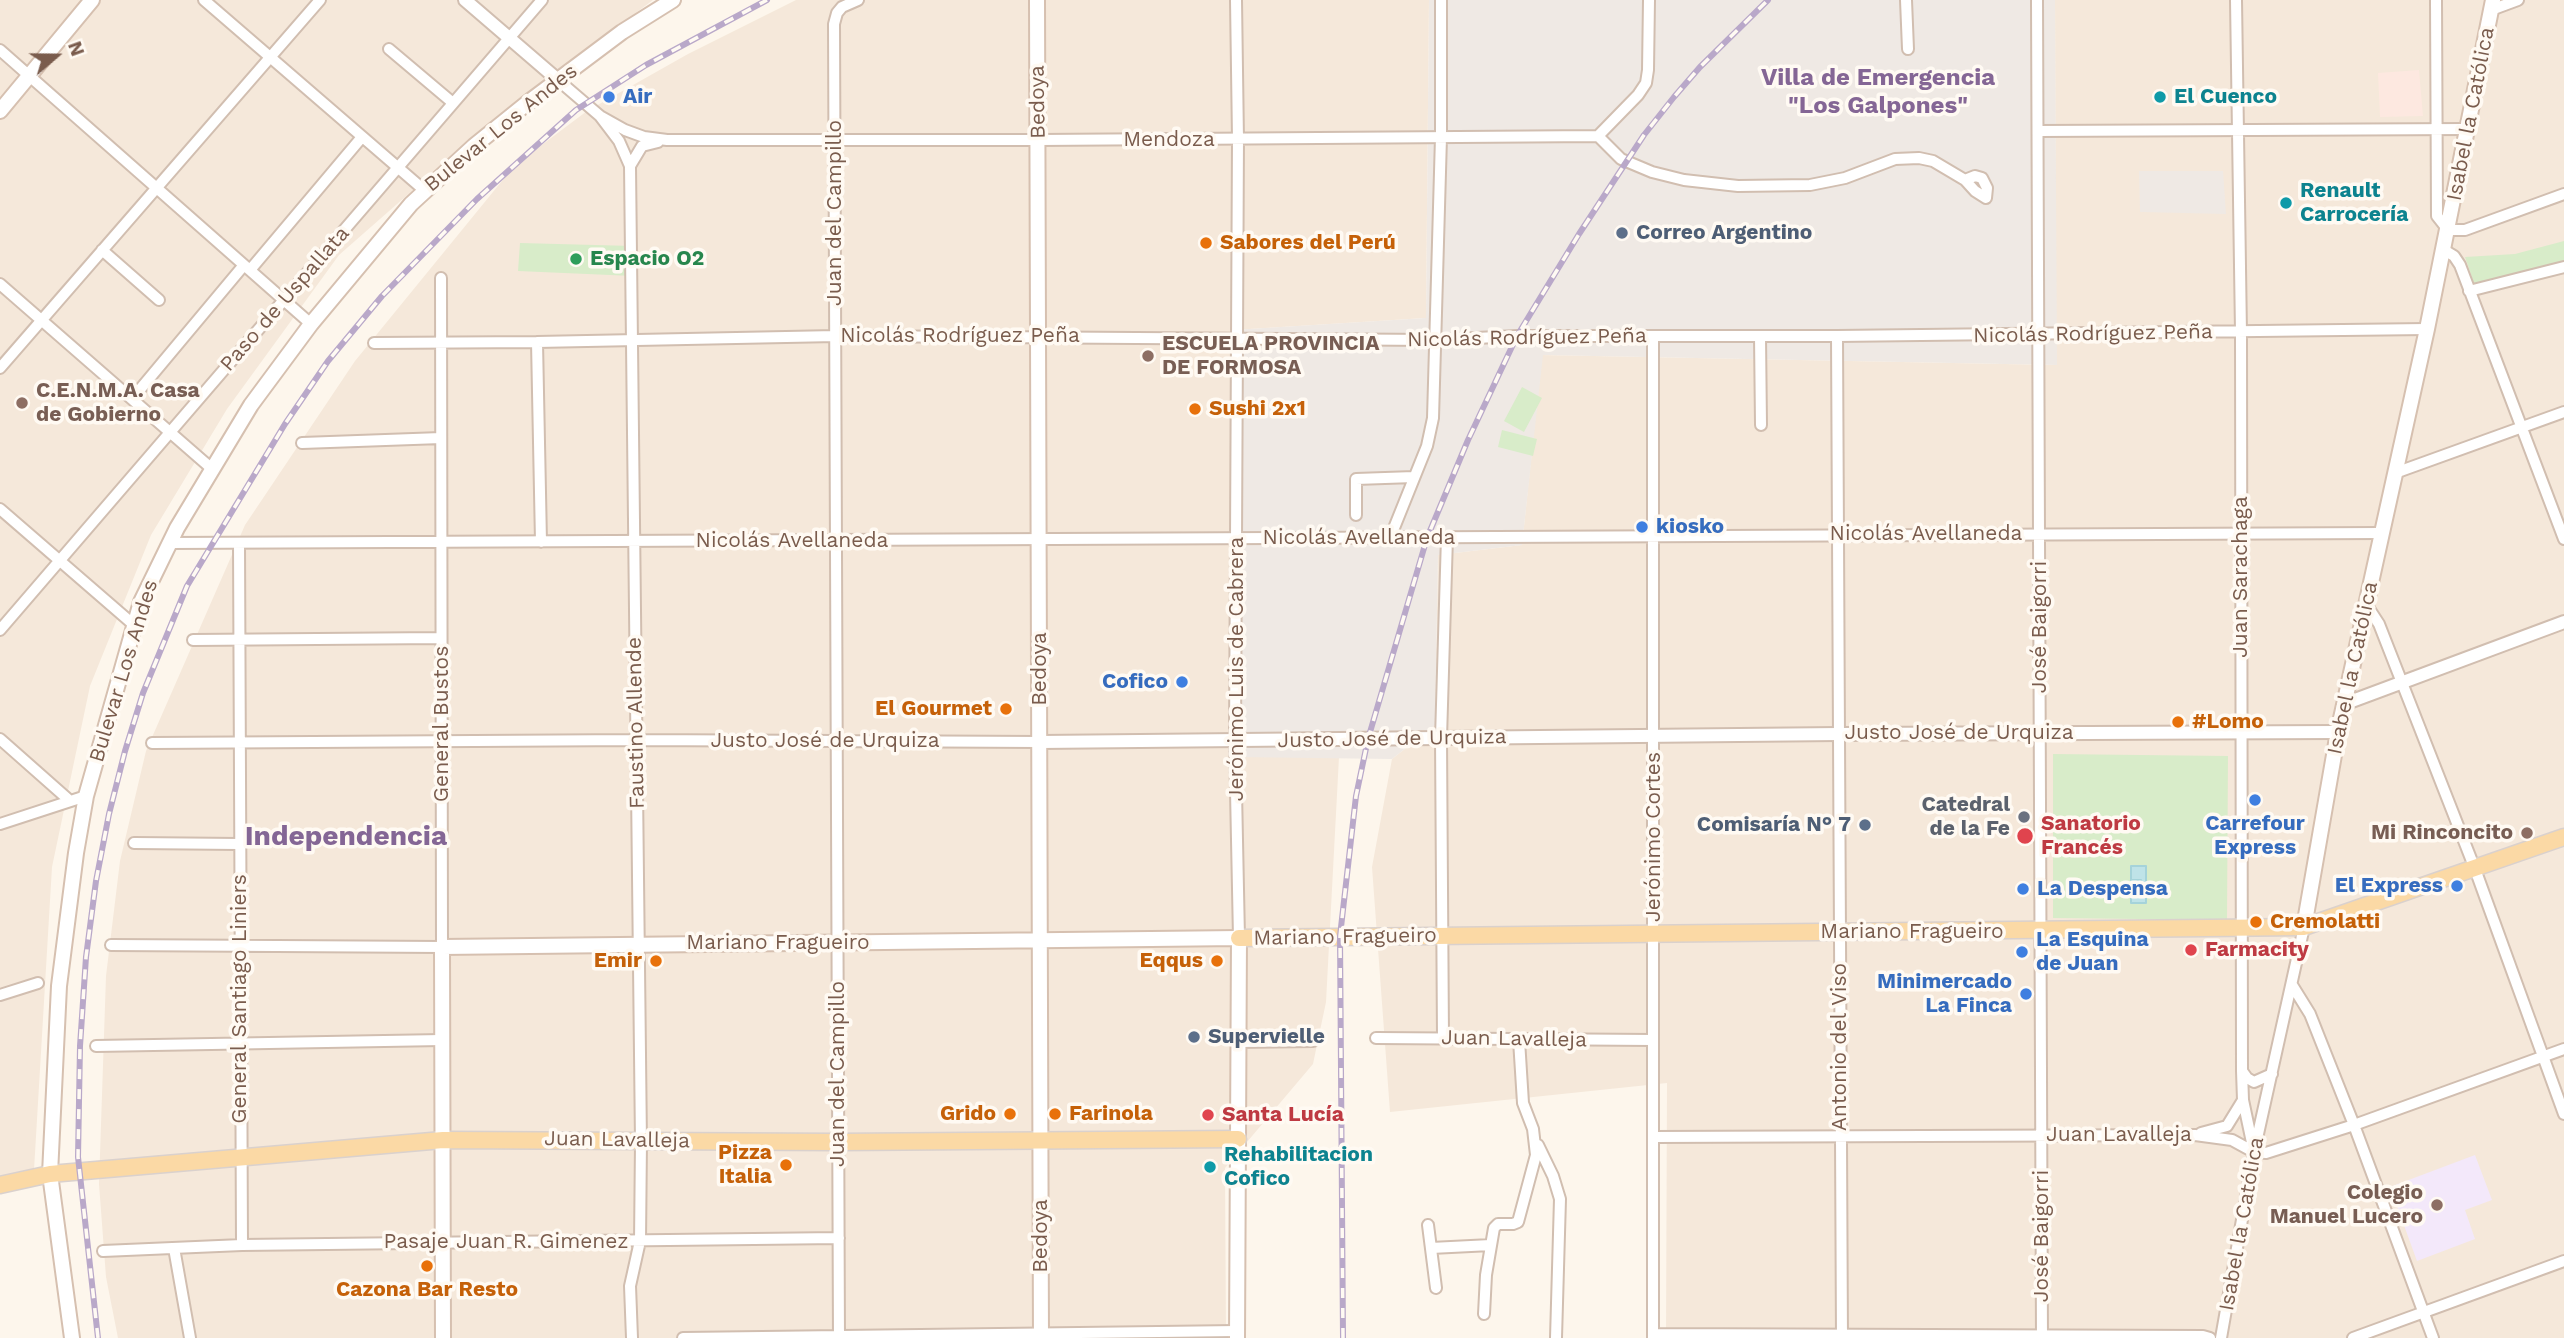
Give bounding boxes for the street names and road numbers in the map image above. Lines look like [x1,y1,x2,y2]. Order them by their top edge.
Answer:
street label: Isabel la Católica [2442,25,2500,203]
street label: Bulevar Los Andes [419,59,583,197]
street label: Bedoya [1025,65,1051,139]
street label: Juan del Campillo [822,120,848,306]
street label: Mendoza [1123,127,1215,153]
street label: Paso de Uspallata [215,221,355,377]
street label: Nicolás Rodríguez Peña [1973,319,2213,349]
street label: Nicolás Rodríguez Peña [840,323,1080,349]
street label: Nicolás Rodríguez Peña [1407,323,1647,353]
street label: Juan Sarachaga [2228,496,2254,658]
street label: Nicolás Avellaneda [1829,521,2023,547]
street label: Nicolás Avellaneda [1262,525,1456,551]
street label: Nicolás Avellaneda [695,528,889,554]
street label: Jerónimo Luis de Cabrera [1224,537,1250,801]
street label: José Baigorri [2027,561,2053,693]
street label: Bulevar Los Andes [84,577,164,765]
street label: Isabel la Católica [2322,579,2384,757]
street label: Bedoya [1027,632,1053,706]
street label: Faustino Allende [622,637,650,809]
street label: General Bustos [429,646,455,802]
street label: Justo José de Urquiza [1844,720,2074,746]
street label: Justo José de Urquiza [1277,724,1507,754]
street label: Justo José de Urquiza [710,728,940,754]
street label: Jerónimo Cortes [1641,752,1667,922]
street label: General Santiago Liniers [227,874,253,1124]
street label: Mariano Fragueiro [1820,919,2004,945]
street label: Mariano Fragueiro [1253,923,1437,951]
street label: Mariano Fragueiro [686,930,870,956]
street label: Antonio del Viso [1827,963,1853,1131]
street label: Juan del Campillo [825,981,851,1167]
street label: Juan Lavalleja [1441,1025,1587,1053]
street label: Juan Lavalleja [2046,1122,2192,1148]
street label: Juan Lavalleja [544,1126,690,1154]
street label: Isabel la Católica [2214,1135,2270,1313]
street label: José Baigorri [2029,1170,2055,1302]
street label: Bedoya [1028,1199,1054,1273]
street label: Pasaje Juan R. Gimenez [383,1229,629,1255]

